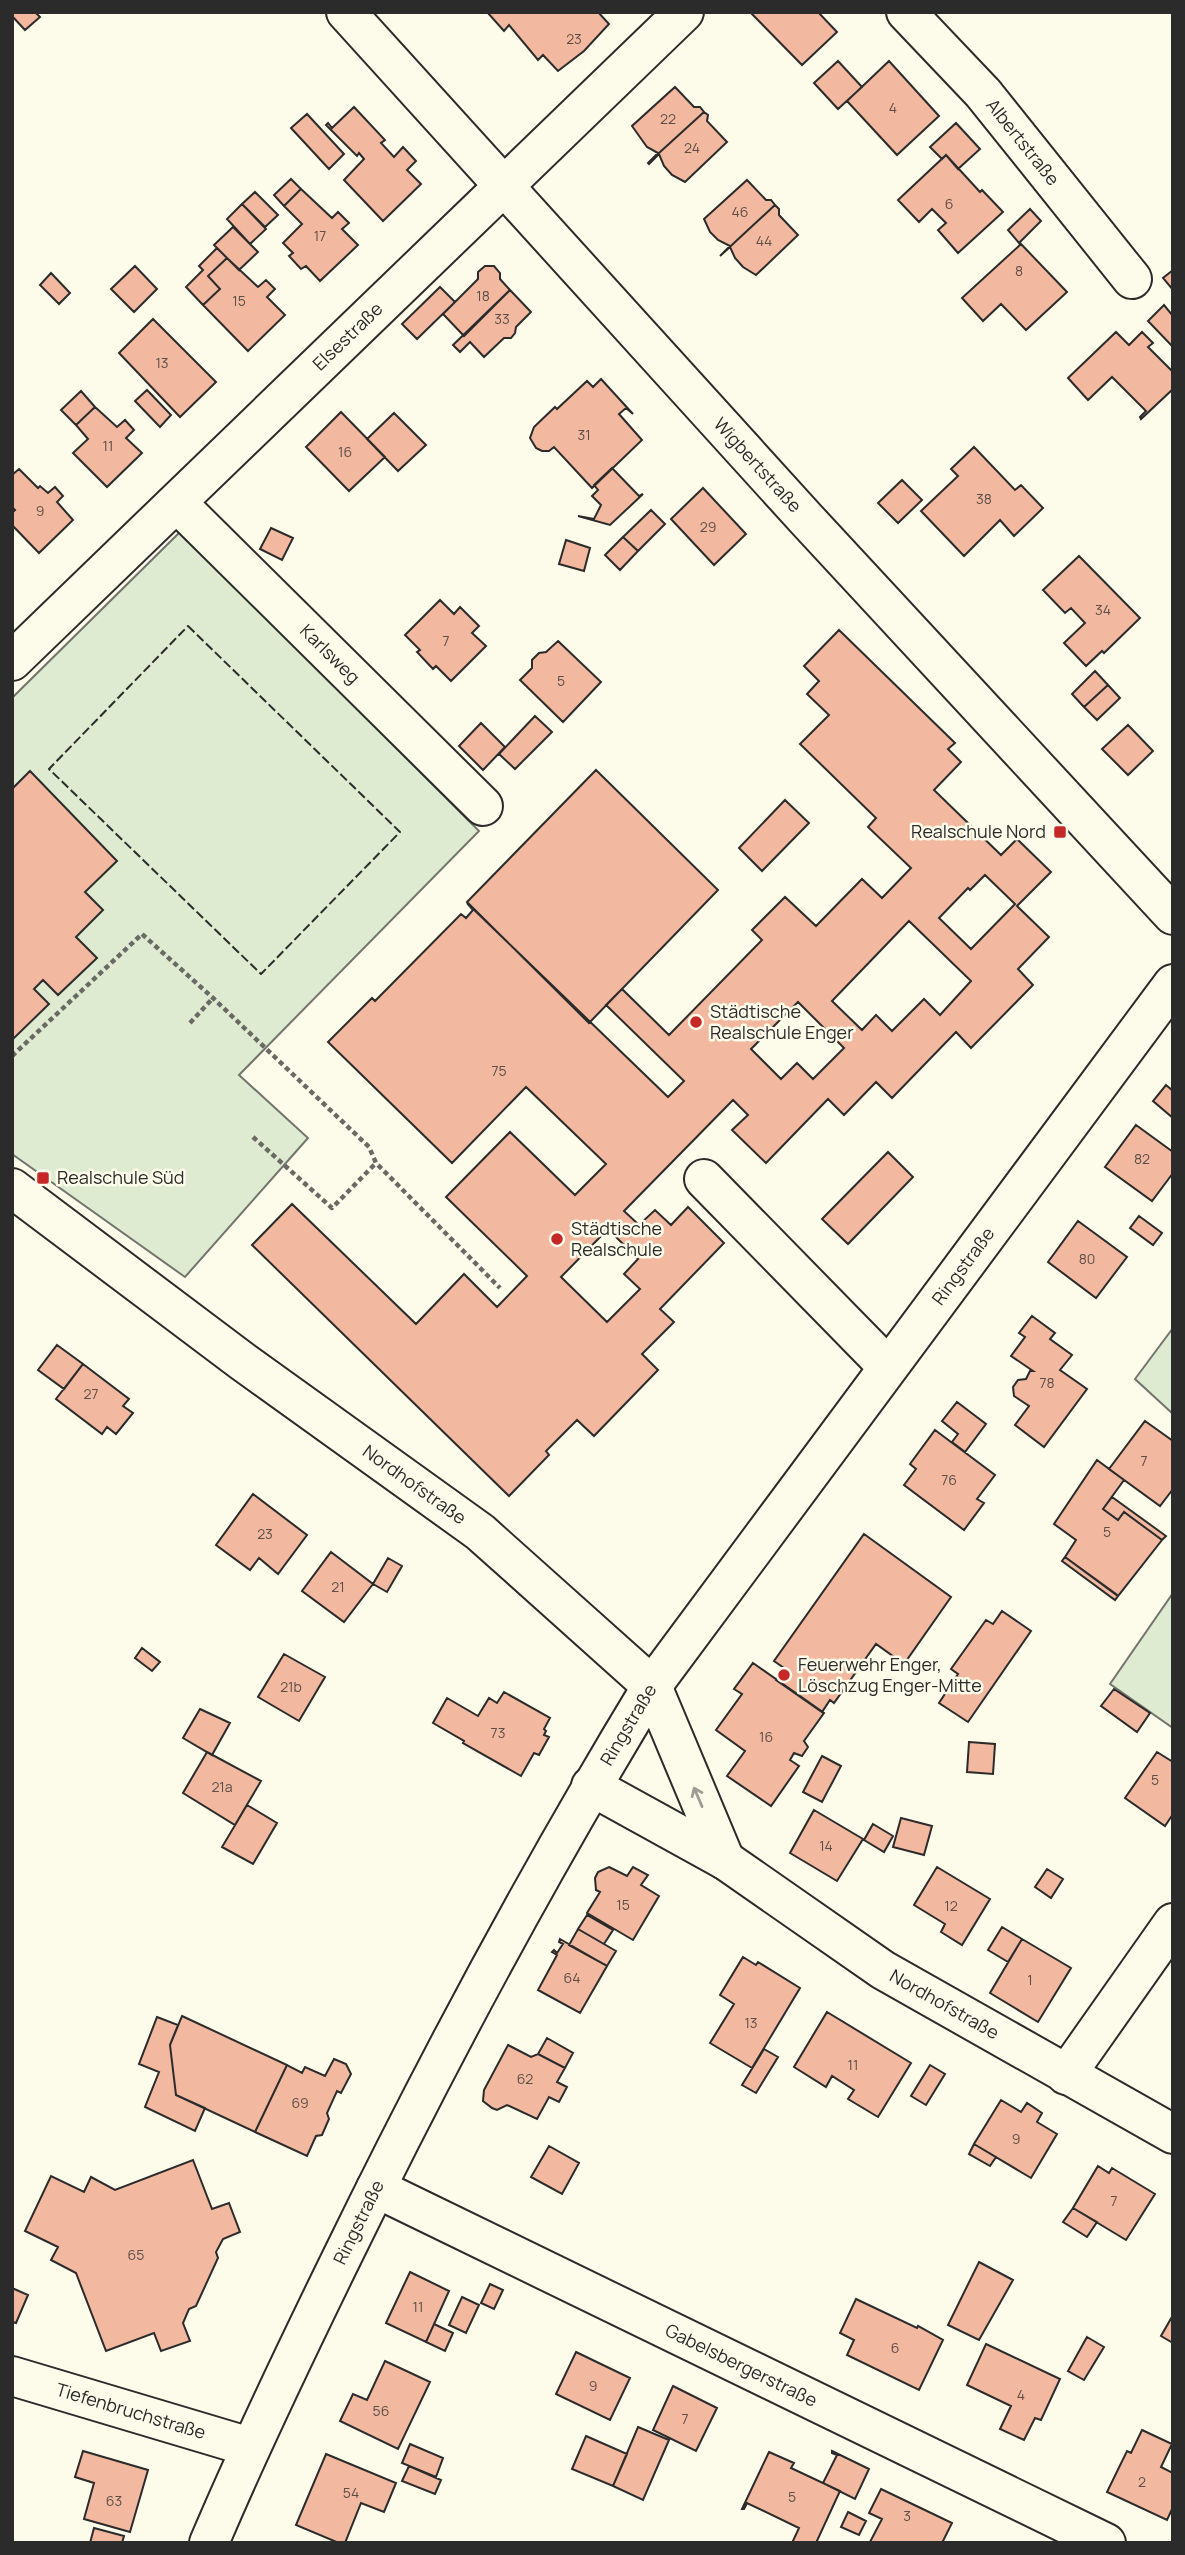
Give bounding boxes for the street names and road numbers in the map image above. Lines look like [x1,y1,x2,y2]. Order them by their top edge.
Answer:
street label: Albertstraße [981,93,1065,190]
street label: Elsestraße [307,296,387,375]
street label: Wigbertstraße [709,412,807,517]
street label: Karlsweg [295,619,366,689]
street label: Ringstraße [926,1222,999,1309]
street label: Nordhofstraße [358,1439,471,1529]
street label: Ringstraße [594,1679,661,1770]
street label: Nordhofstraße [886,1963,1004,2044]
street label: Ringstraße [327,2176,389,2268]
street label: Gabelsbergerstraße [662,2317,822,2412]
street label: Tiefenbruchstraße [53,2377,209,2444]

